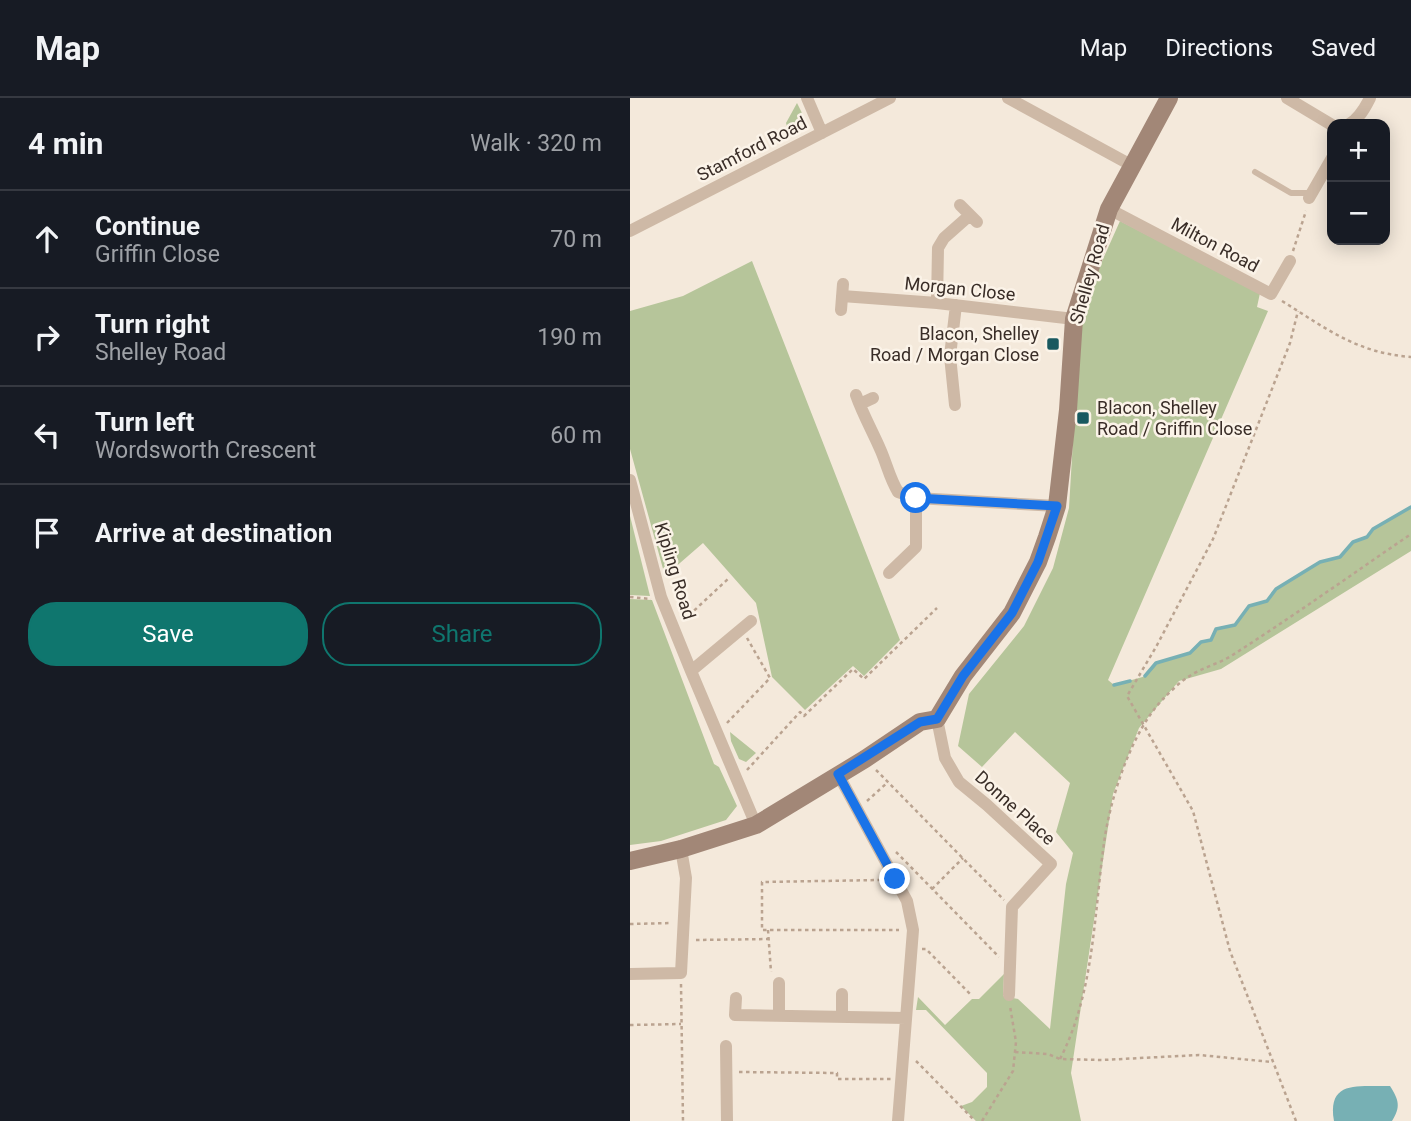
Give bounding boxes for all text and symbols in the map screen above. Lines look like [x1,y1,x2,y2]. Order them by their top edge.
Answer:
text: Map [35,29,100,68]
text: Map [1080,34,1127,62]
text: Directions [1165,34,1273,62]
text: Saved [1311,34,1376,62]
street label: Stamford Road [693,112,810,185]
map controls [1327,119,1390,245]
button: + [1327,119,1390,182]
text: 4 min [28,126,103,161]
text: Walk · 320 m [470,130,602,157]
button: − [1327,182,1390,245]
text: Continue [95,211,200,241]
street label: Milton Road [1168,213,1263,276]
icon: ahead [28,220,66,258]
street label: Shelley Road [1065,222,1114,326]
text: 70 m [550,226,602,253]
text: Griffin Close [95,241,220,268]
street label: Morgan Close [904,272,1017,305]
text: Turn right [95,309,210,339]
icon: right [28,318,66,356]
place label: Blacon, Shelley Road / Morgan Close [870,323,1039,365]
text: 190 m [537,324,602,351]
marker: Blacon, Shelley Road / Morgan Close [1045,336,1061,352]
text: Shelley Road [95,339,226,366]
place label: Blacon, Shelley Road / Griffin Close [1097,397,1252,439]
text: Turn left [95,407,194,437]
marker: Blacon, Shelley Road / Griffin Close [1075,410,1091,426]
icon: left [28,416,66,454]
text: 60 m [550,422,602,449]
text: Wordsworth Crescent [95,437,316,464]
route start [900,482,931,513]
icon: arrive [28,514,66,552]
text: Arrive at destination [95,518,332,548]
street label: Kipling Road [651,520,700,622]
button: Save [28,602,308,666]
button: Share [322,602,602,666]
street label: Donne Place [971,766,1060,849]
route end [879,863,910,894]

